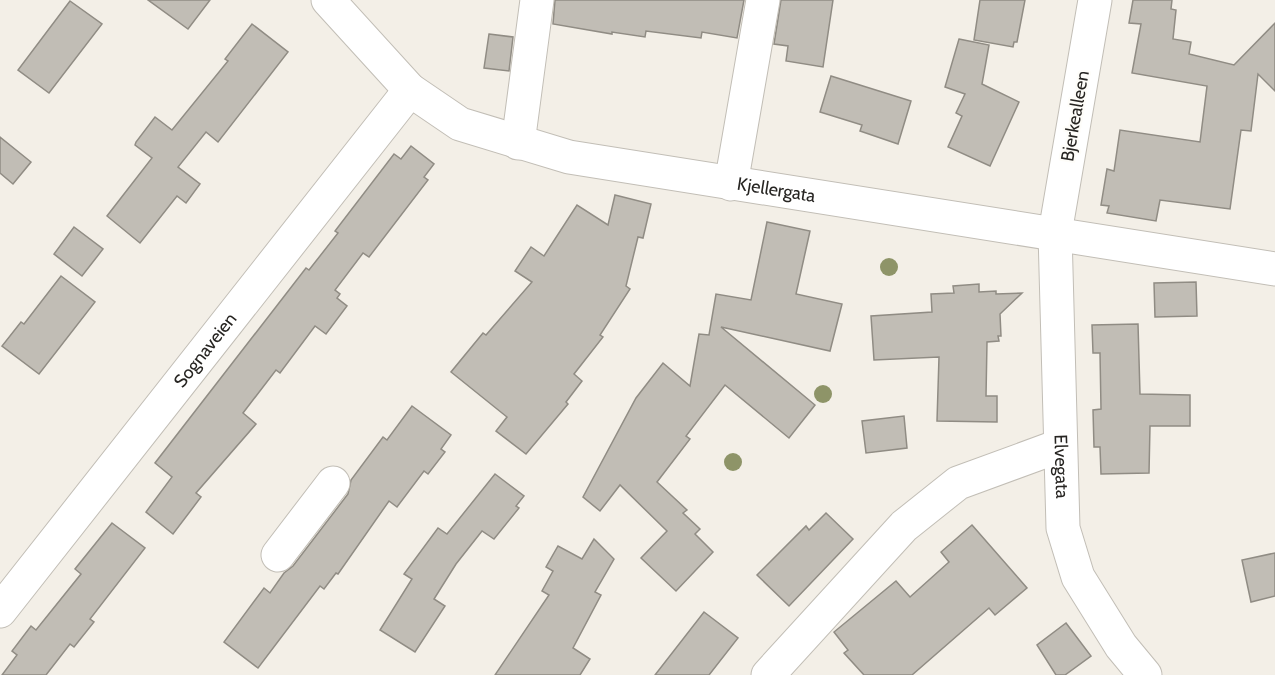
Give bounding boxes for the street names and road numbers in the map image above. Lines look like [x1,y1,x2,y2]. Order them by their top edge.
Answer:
street label: Bjerkealleen [1056,69,1094,163]
street label: Kjellergata [736,173,817,207]
street label: Sognaveien [169,308,241,392]
street label: Elvegata [1049,434,1073,499]

